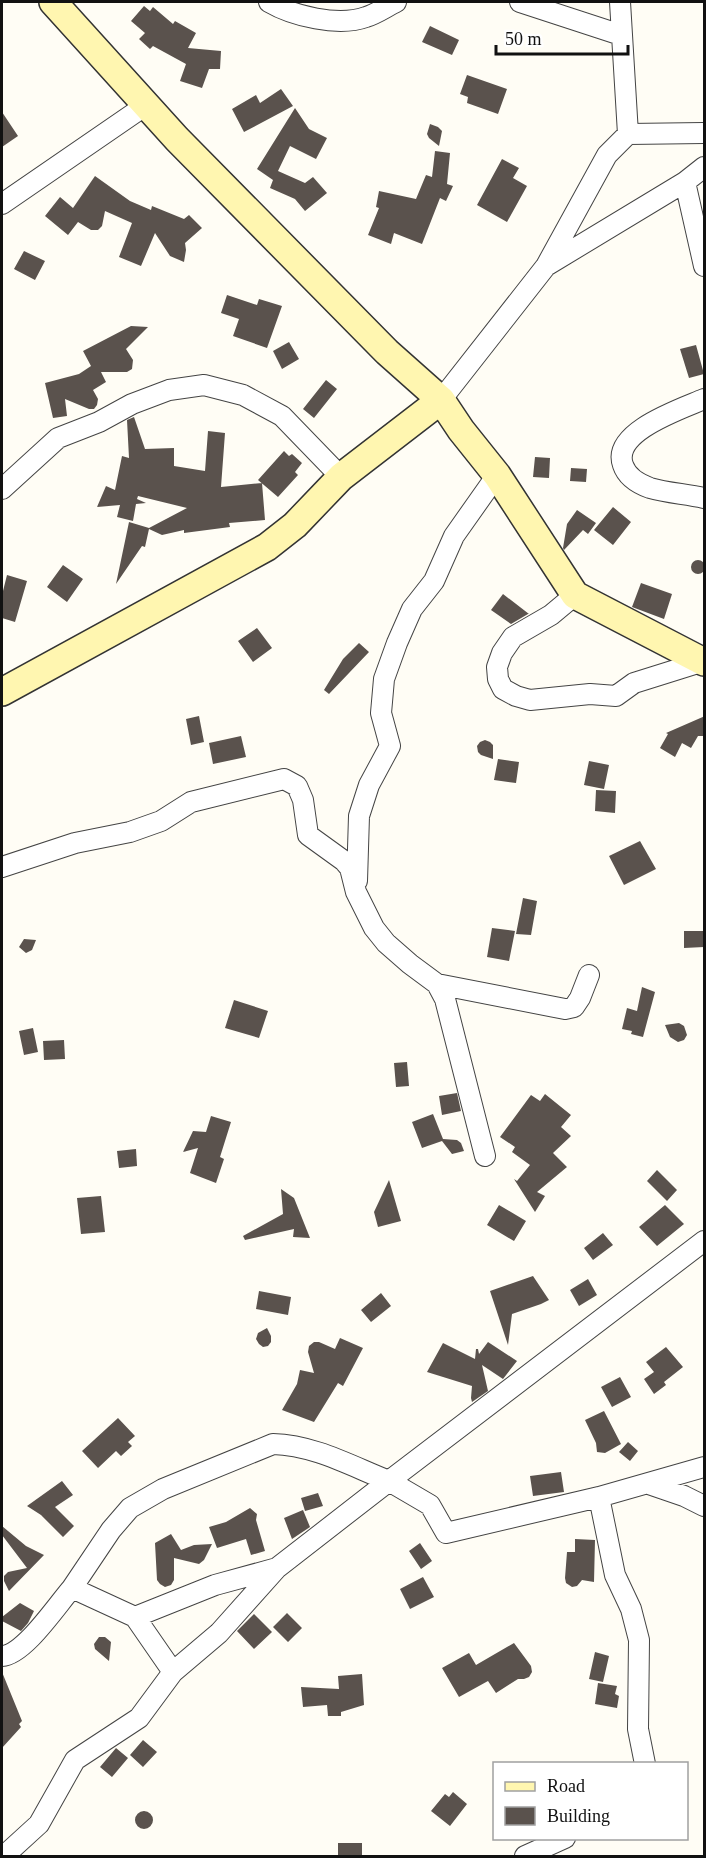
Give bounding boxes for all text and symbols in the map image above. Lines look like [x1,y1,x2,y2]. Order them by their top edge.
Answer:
scale bar [496,18,628,56]
text: 50 m [505,29,542,49]
legend [493,1762,688,1840]
text: Road [547,1776,585,1796]
text: Building [547,1806,610,1826]

